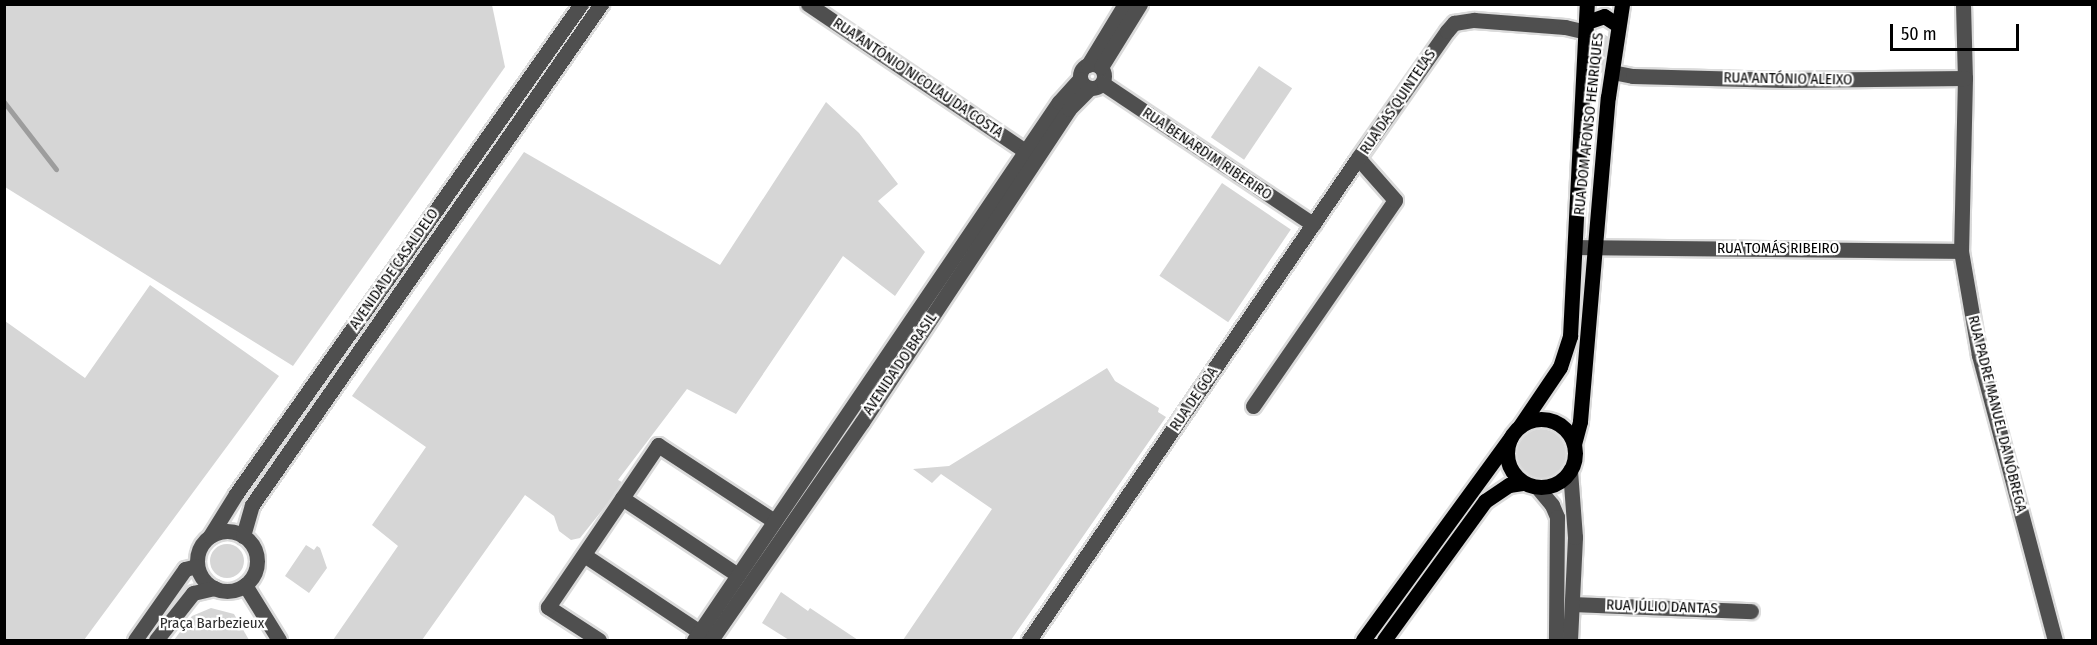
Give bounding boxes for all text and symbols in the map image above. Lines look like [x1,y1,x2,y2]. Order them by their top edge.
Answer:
scale bar [1893,12,2022,50]
street label: RUA ANTÓNIO NICOLAU DA COSTA [829,14,1007,142]
text: 50 m [1901,23,1937,45]
street label: RUA DOM AFONSO HENRIQUES [1570,32,1608,216]
street label: RUA DAS QUINTELAS [1356,46,1440,158]
street label: RUA ANTÓNIO ALEIXO [1723,69,1853,89]
street label: RUA BENARDIM RIBERIRO [1139,104,1275,204]
street label: AVENIDA DE CASALDELO [346,205,442,333]
street label: RUA TOMÁS RIBEIRO [1717,240,1839,258]
street label: AVENIDA DO BRASIL [859,310,941,418]
street label: RUA PADRE MANUEL DA NÓBREGA [1964,314,2030,514]
street label: RUA DE GOA [1166,364,1222,434]
street label: RUA JÚLIO DANTAS [1606,596,1718,618]
park label: Praça Barbezieux [160,615,264,633]

